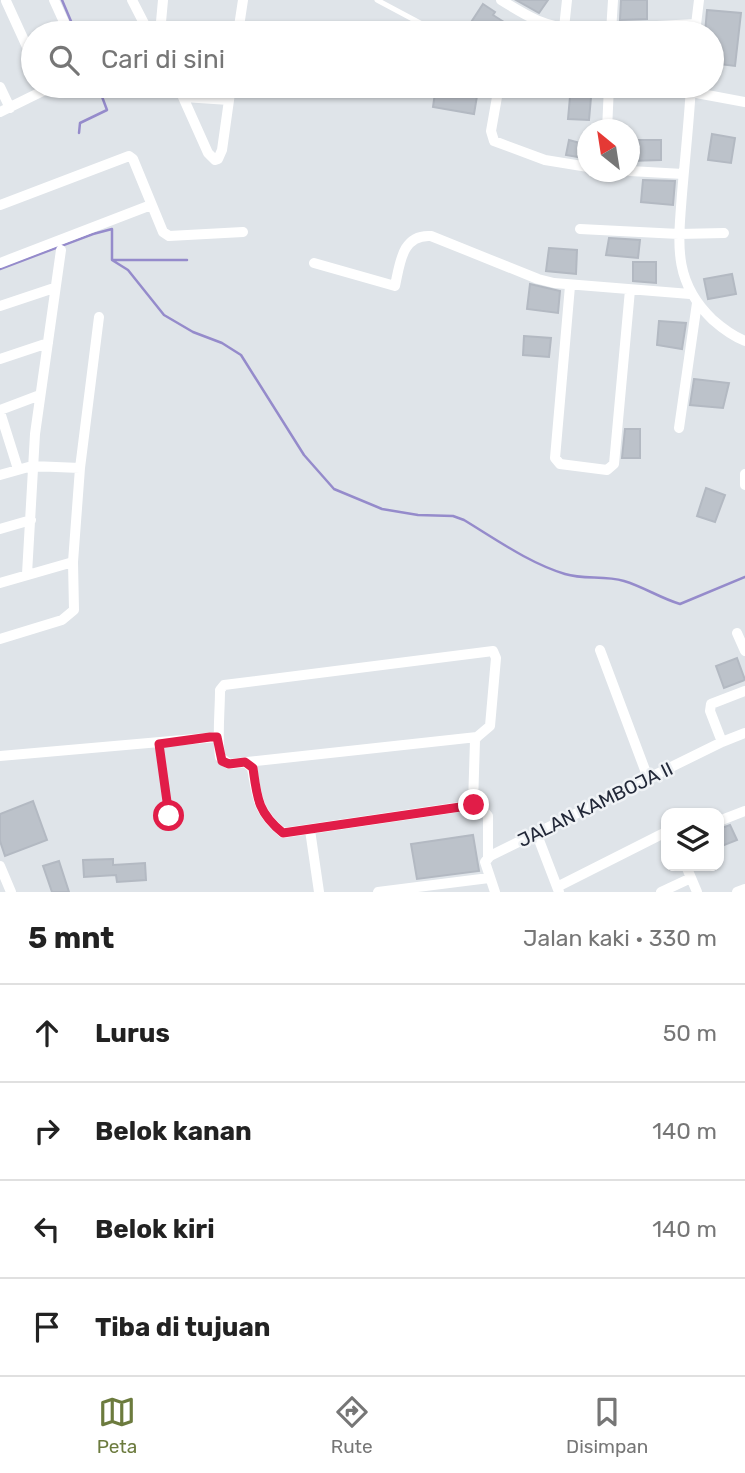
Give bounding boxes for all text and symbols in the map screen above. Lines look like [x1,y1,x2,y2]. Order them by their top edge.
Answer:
search box [21,21,724,98]
icon: search [45,41,83,79]
text: Cari di sini [101,44,225,75]
north arrow [577,119,640,182]
street label: JALAN KAMBOJA II [514,757,677,852]
route end [458,789,489,820]
route start [153,800,184,831]
map controls [661,808,724,871]
button: layers [661,808,724,871]
text: 5 mnt [28,920,114,956]
text: Jalan kaki · 330 m [523,924,717,952]
icon: ahead [28,1014,66,1052]
text: Lurus [95,1018,170,1049]
text: 50 m [663,1019,717,1047]
icon: right [28,1112,66,1150]
text: Belok kanan [95,1116,252,1147]
text: 140 m [652,1117,717,1145]
icon: left [28,1210,66,1248]
text: Belok kiri [95,1214,215,1245]
text: 140 m [652,1215,717,1243]
icon: arrive [28,1308,66,1346]
text: Tiba di tujuan [95,1312,270,1343]
tab: Peta [97,1393,137,1458]
tab: Rute [331,1393,373,1458]
tab: Disimpan [566,1393,648,1458]

